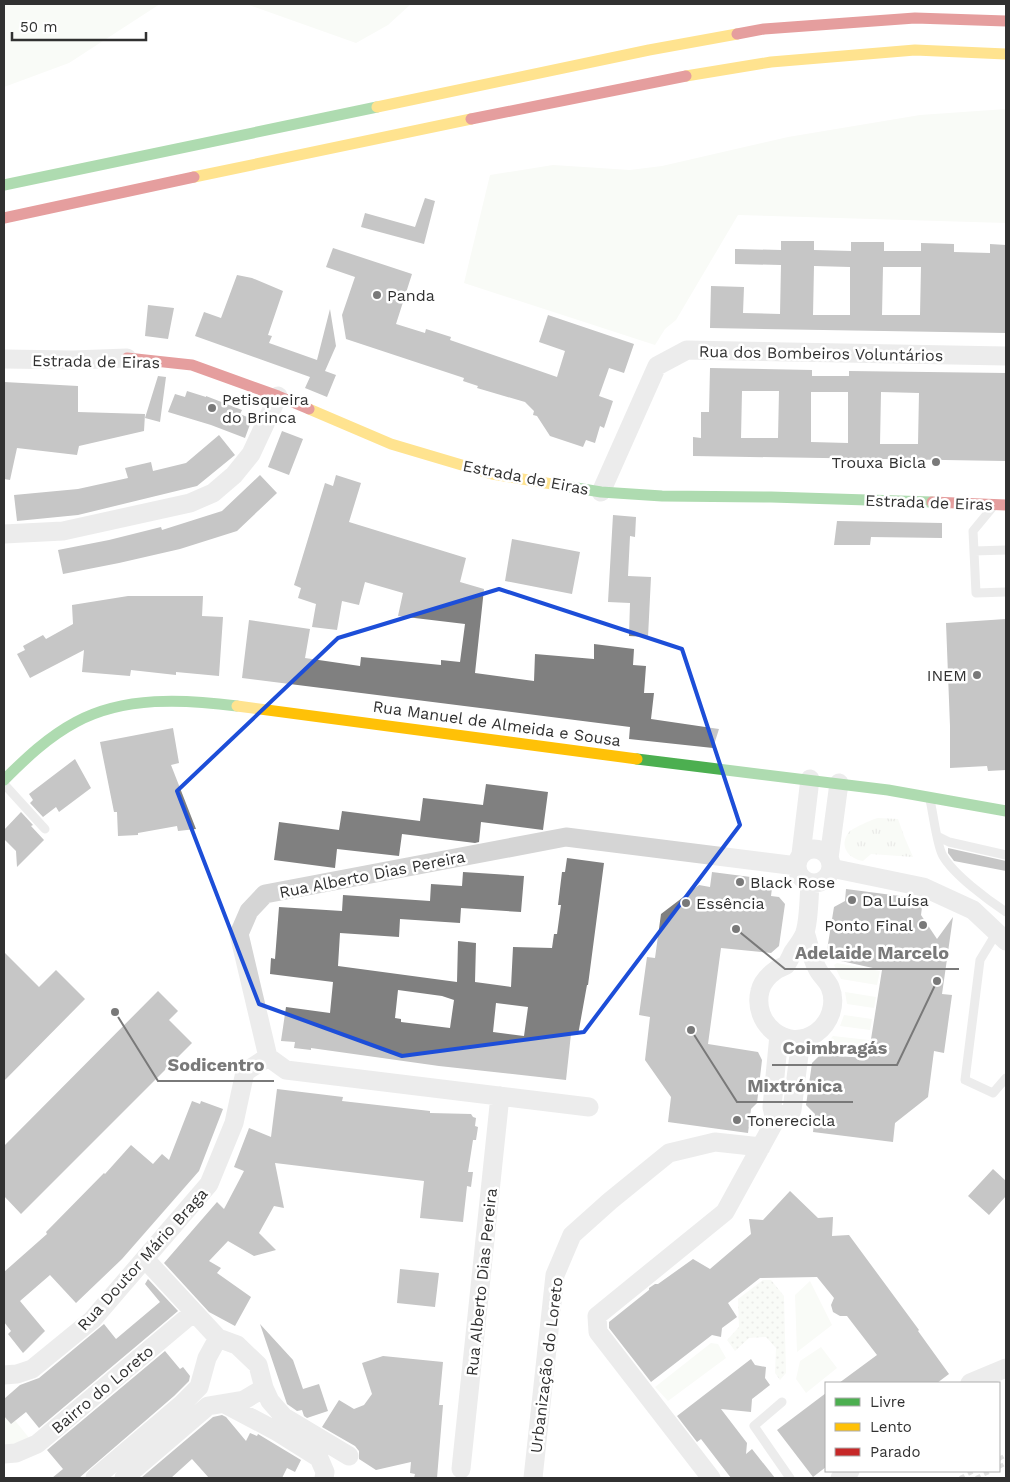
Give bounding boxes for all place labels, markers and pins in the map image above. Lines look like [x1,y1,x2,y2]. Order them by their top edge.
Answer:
place label: Panda [387,286,435,305]
marker: Panda [371,289,383,301]
place label: Petisqueira do Brinca [222,390,309,427]
marker: Petisqueira do Brinca [206,402,218,414]
place label: Trouxa Bicla [832,453,926,472]
marker: Trouxa Bicla [930,456,942,468]
place label: INEM [927,666,967,685]
marker: INEM [971,669,983,681]
place label: Black Rose [750,873,835,892]
marker: Black Rose [734,876,746,888]
place label: Da Luísa [862,891,929,910]
place label: Essência [696,894,764,913]
marker: Da Luísa [846,894,858,906]
marker: Essência [680,897,692,909]
place label: Ponto Final [824,916,913,935]
marker: Ponto Final [917,919,929,931]
callout: Adelaide Marcelo [785,936,959,969]
callout: Coimbragás [772,1032,897,1065]
callout: Sodicentro [158,1048,274,1081]
callout: Mixtrónica [737,1069,853,1102]
place label: Tonerecicla [747,1111,835,1130]
marker: Tonerecicla [731,1114,743,1126]

